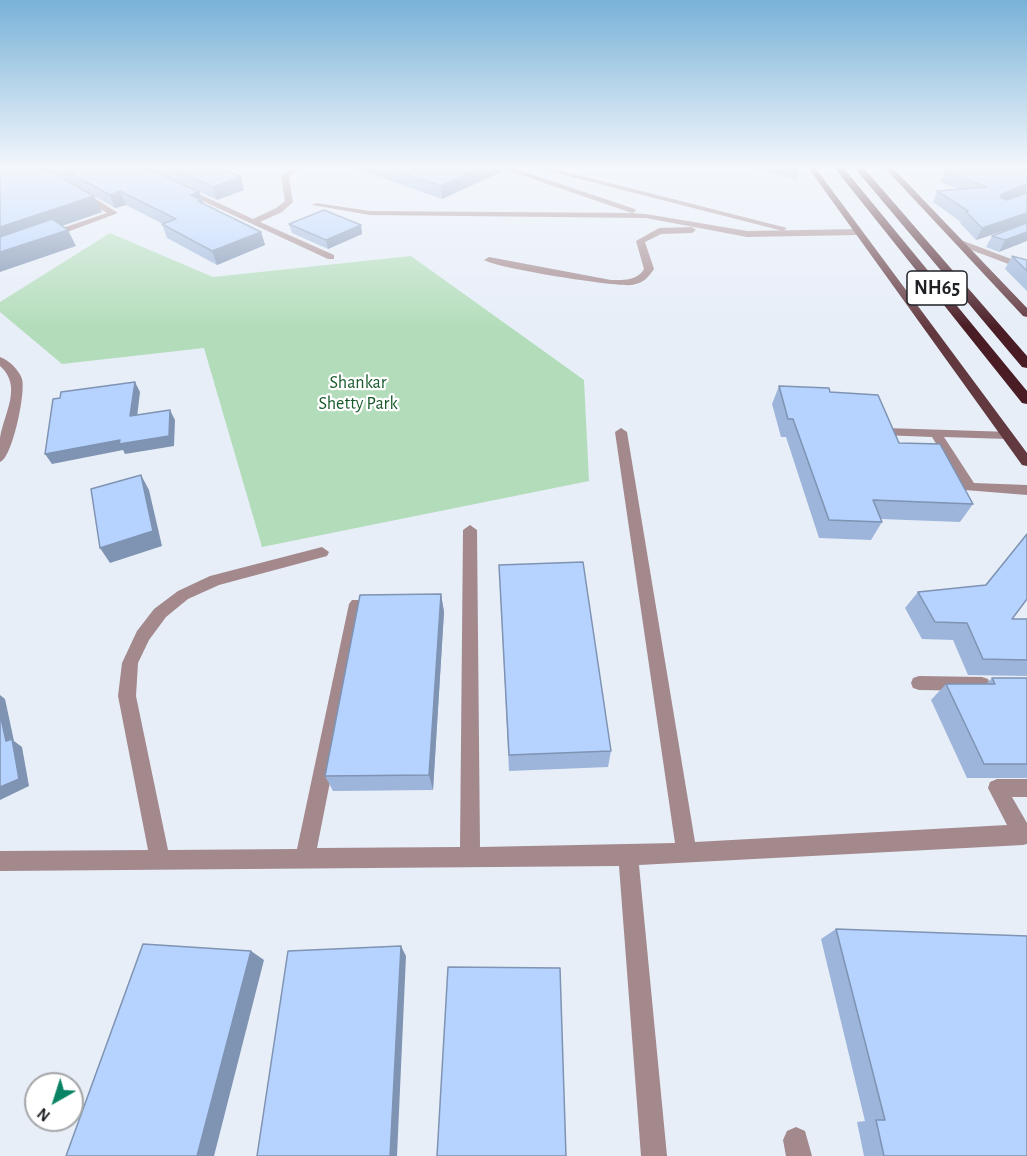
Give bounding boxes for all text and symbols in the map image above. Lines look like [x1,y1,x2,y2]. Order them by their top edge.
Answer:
road number: NH65 [907,271,967,305]
park label: Shankar Shetty Park [318,372,398,415]
north arrow [24,1072,84,1132]
text: N [35,1105,53,1124]

